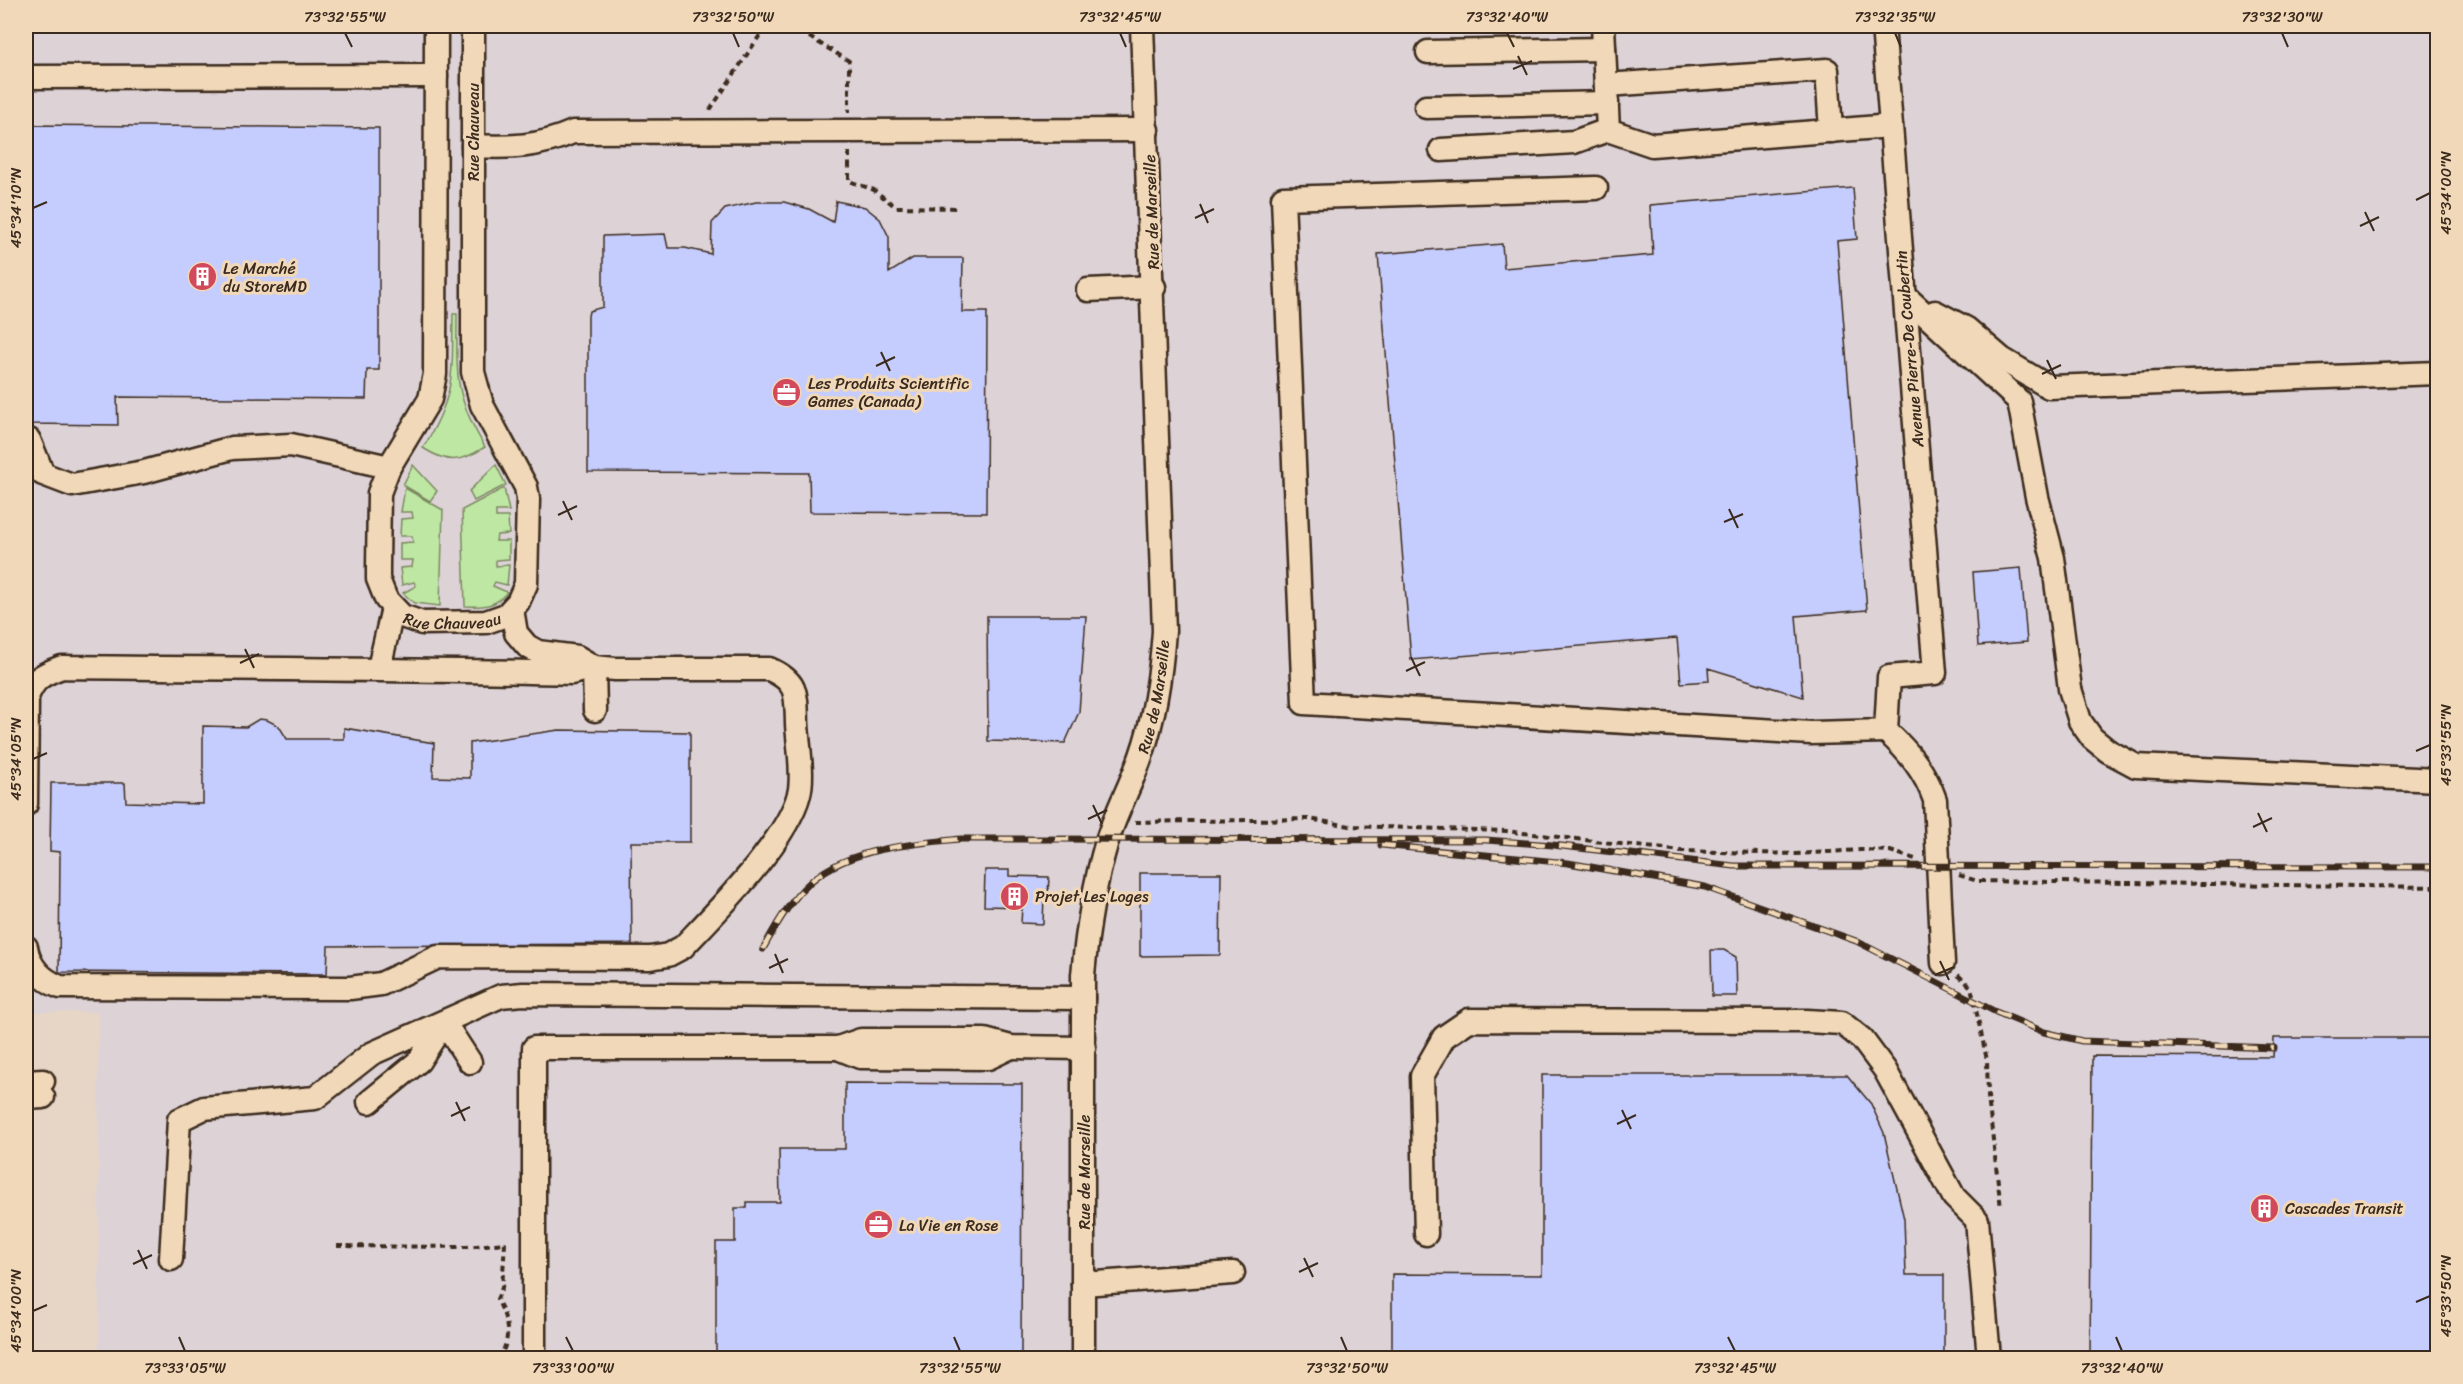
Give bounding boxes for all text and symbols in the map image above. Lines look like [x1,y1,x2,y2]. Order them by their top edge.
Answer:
text: 73°32'55"W [304,4,386,30]
text: 73°32'50"W [692,4,774,30]
text: 73°32'45"W [1079,4,1161,30]
text: 73°32'40"W [1466,4,1549,30]
text: 73°32'35"W [1855,4,1936,30]
text: 73°32'30"W [2241,4,2323,30]
street label: Rue Chauveau [459,83,488,181]
text: 45°34'00"N [2433,151,2459,235]
street label: Rue de Marseille [1135,154,1168,270]
text: 45°34'10"N [3,167,29,248]
street label: Avenue Pierre-De Coubertin [1886,249,1933,450]
place label: Le Marché du StoreMD [223,254,307,301]
building icon: Le Marché du StoreMD [186,261,218,293]
place label: Les Produits Scientific Games (Canada) [808,369,969,416]
office icon: Les Produits Scientific Games (Canada) [771,376,803,408]
street label: Rue Chauveau [399,604,506,638]
street label: Rue de Marseille [1129,638,1178,757]
text: 45°33'55"N [2433,703,2459,786]
text: 45°34'05"N [3,717,29,801]
building icon: Projet Les Loges [998,880,1030,912]
place label: Projet Les Loges [1035,882,1149,911]
street label: Rue de Marseille [1070,1114,1099,1230]
building icon: Cascades Transit [2248,1192,2280,1224]
place label: Cascades Transit [2285,1194,2404,1223]
office icon: La Vie en Rose [862,1209,894,1241]
place label: La Vie en Rose [899,1211,999,1240]
text: 45°33'50"N [2433,1254,2459,1337]
text: 45°34'00"N [3,1269,29,1353]
text: 73°33'05"W [144,1355,226,1381]
text: 73°33'00"W [532,1355,614,1381]
text: 73°32'55"W [919,1355,1001,1381]
text: 73°32'50"W [1306,1355,1388,1381]
text: 73°32'45"W [1694,1355,1776,1381]
text: 73°32'40"W [2081,1355,2164,1381]

